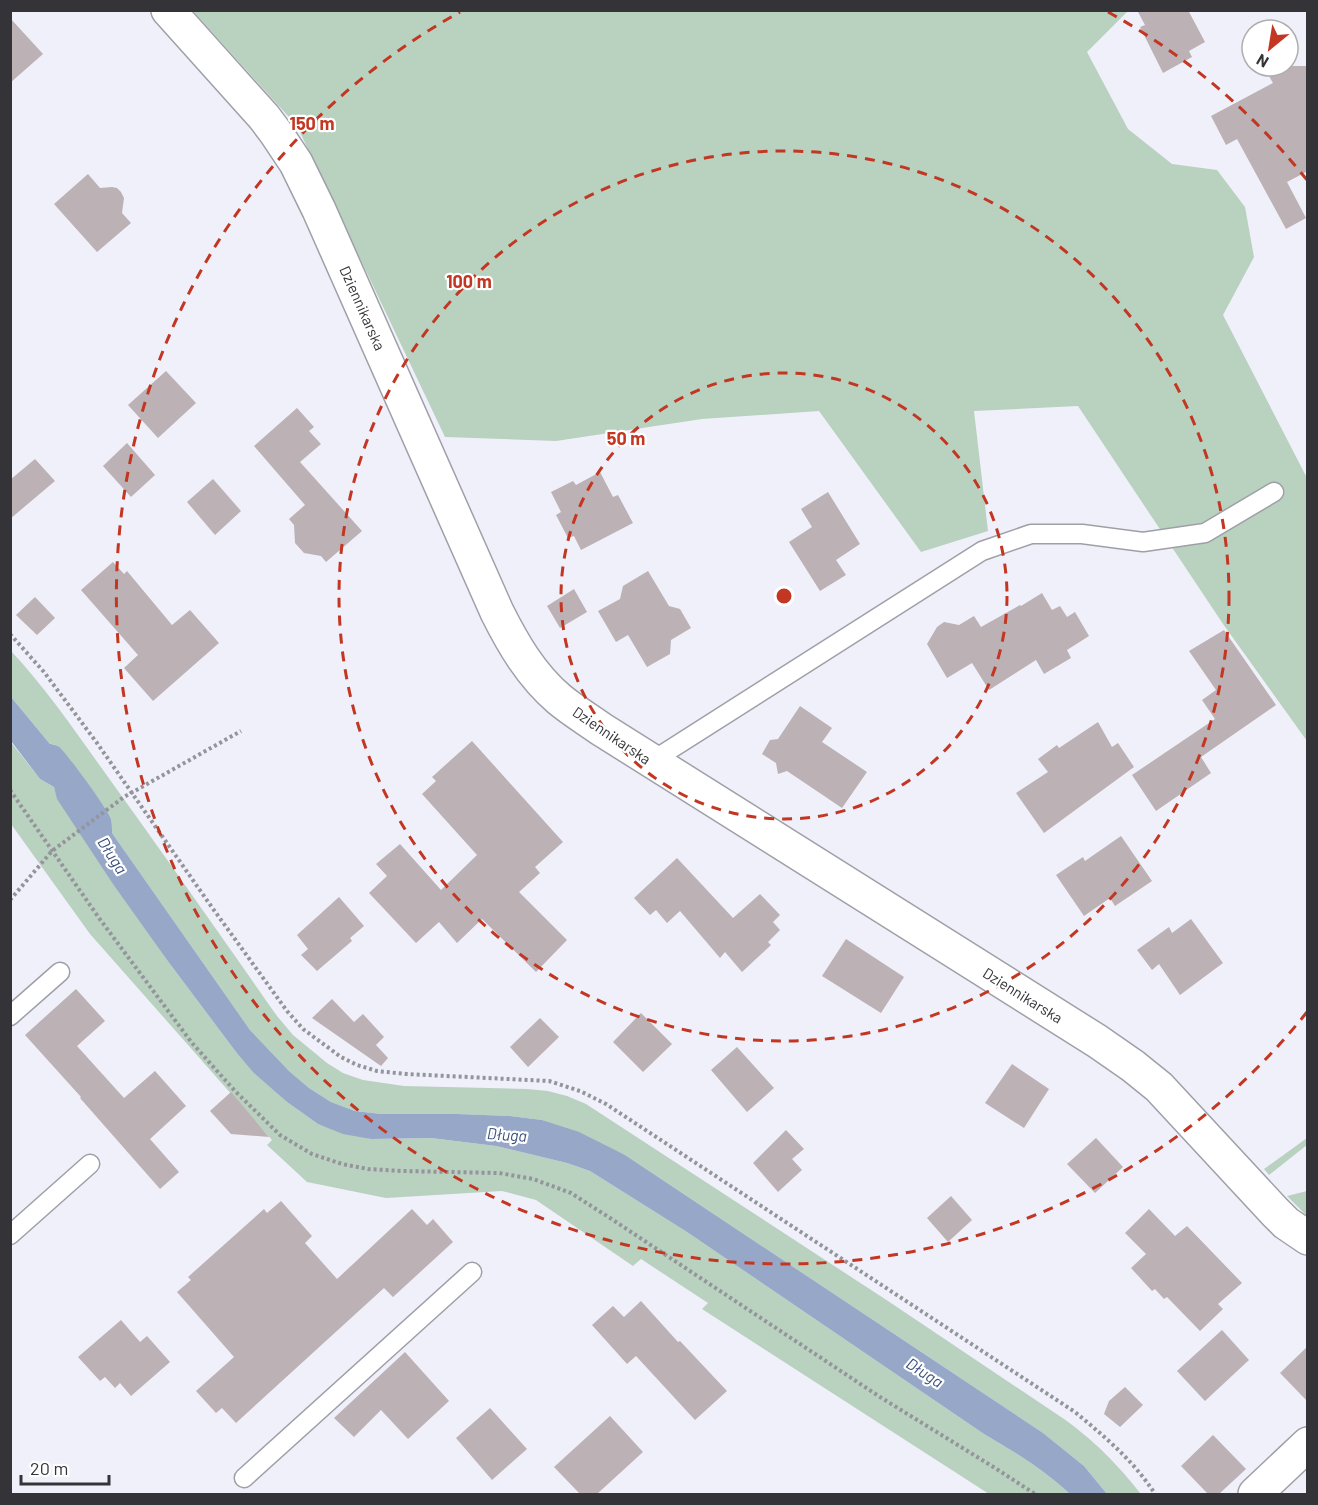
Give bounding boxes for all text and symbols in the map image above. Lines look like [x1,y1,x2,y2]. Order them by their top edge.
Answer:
north arrow [1240,18,1300,78]
text: N [1253,51,1272,72]
text: 150 m [290,112,334,134]
street label: Dziennikarska [336,263,390,353]
text: 100 m [446,270,492,292]
text: 50 m [607,427,645,449]
centre of rings [774,586,794,606]
street label: Dziennikarska [569,702,655,768]
water label: Długa [94,833,132,877]
street label: Dziennikarska [980,963,1066,1027]
water label: Długa [486,1123,528,1145]
water label: Długa [903,1353,947,1391]
scale bar [21,1448,110,1486]
text: 20 m [30,1457,68,1479]

